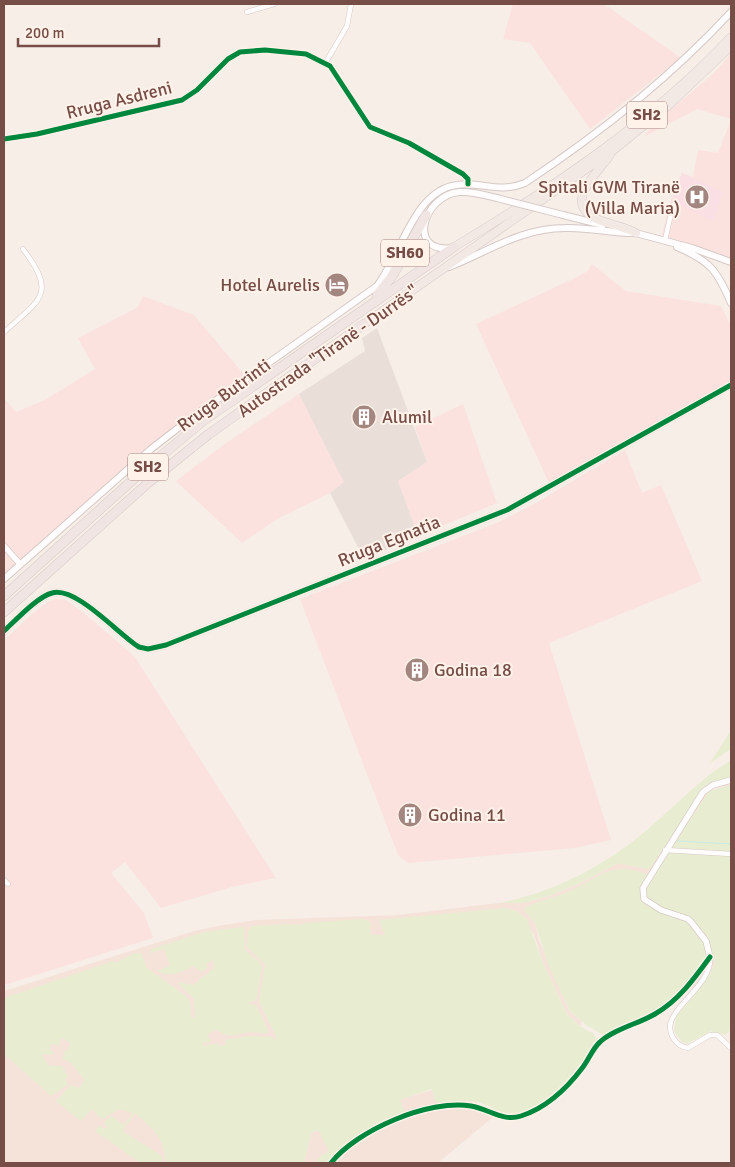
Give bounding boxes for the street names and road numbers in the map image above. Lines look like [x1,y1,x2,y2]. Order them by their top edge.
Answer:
street label: Rruga Asdreni [64,76,174,124]
road number: SH2 [627,102,667,128]
road number: SH60 [381,240,429,266]
street label: Autostrada "Tiranë - Durrës" [233,280,423,422]
street label: Rruga Butrinti [173,354,275,436]
road number: SH2 [128,454,168,481]
street label: Rruga Egnatia [335,510,443,572]

